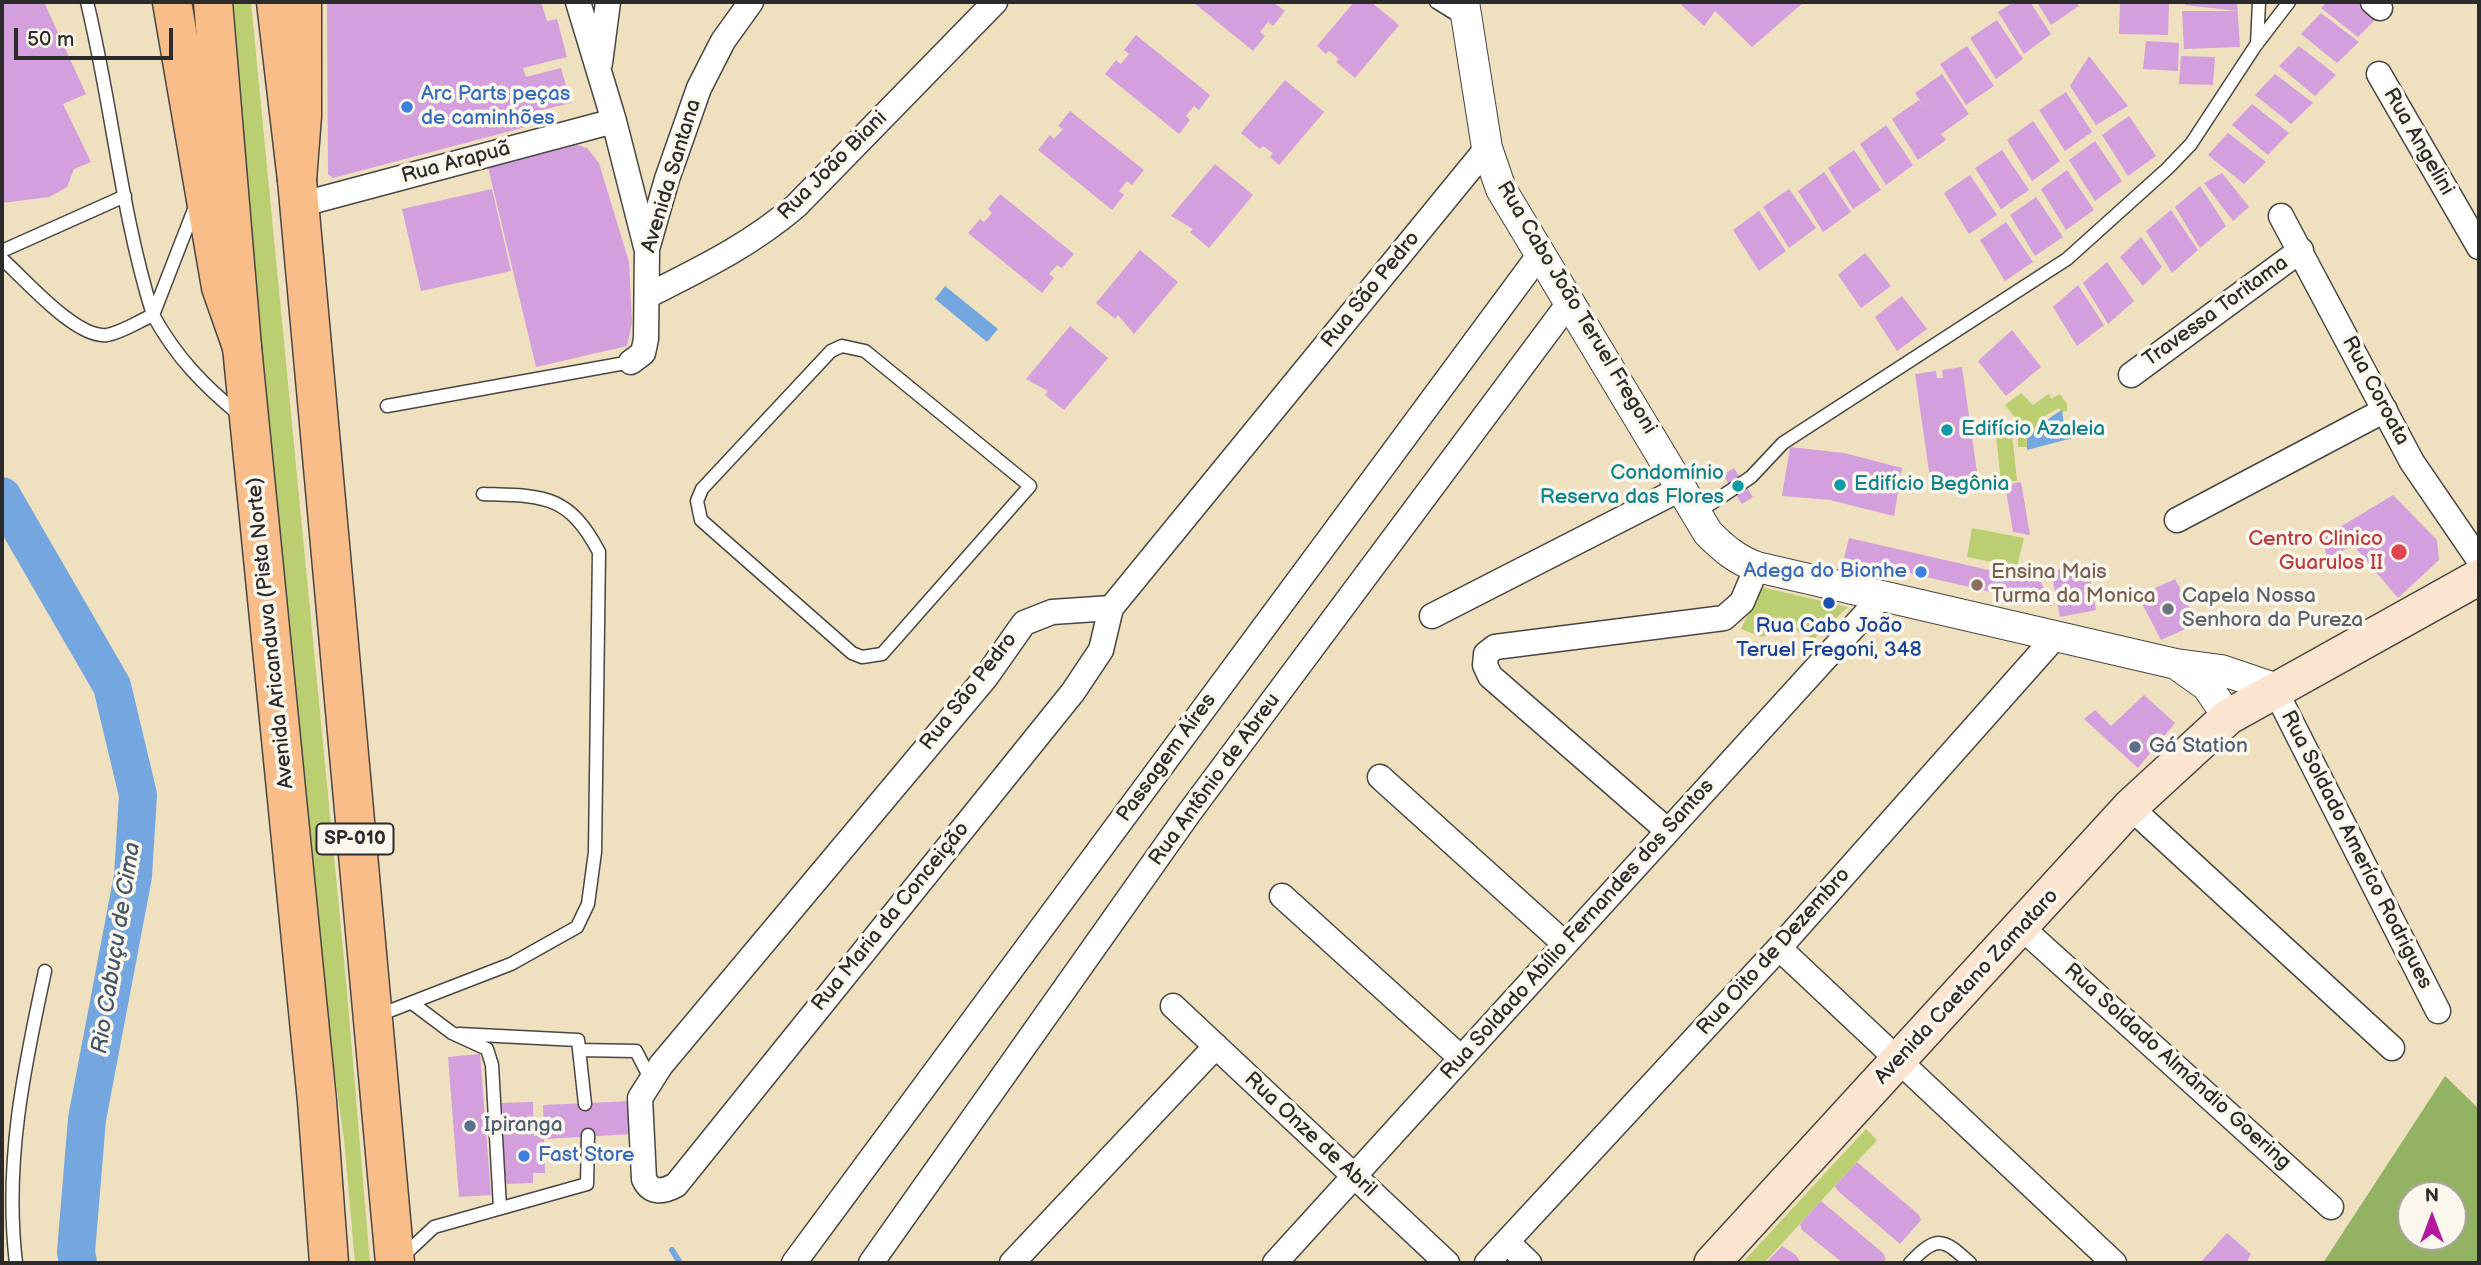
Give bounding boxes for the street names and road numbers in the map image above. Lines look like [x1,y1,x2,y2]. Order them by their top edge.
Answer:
street label: Rua Angelini [2377,84,2459,200]
street label: Avenida Santana [637,96,707,256]
street label: Rua João Biani [773,106,893,226]
street label: Rua Arapuã [399,136,513,190]
street label: Rua Cabo João Teruel Fregoni [1490,177,1662,439]
street label: Rua São Pedro [1316,227,1426,353]
street label: Travessa Toritama [2139,251,2293,373]
street label: Rua Coroata [2336,332,2414,450]
street label: Avenida Aricanduva (Pista Norte) [242,476,300,790]
street label: Rua São Pedro [915,628,1023,756]
street label: Passagem Aíres [1112,689,1222,827]
street label: Rua Antônio de Abreu [1144,689,1286,871]
street label: Rua Soldado Ameríco Rodrigues [2275,707,2437,993]
street label: Rua Soldado Abílio Fernandes dos Santos [1436,774,1720,1086]
street label: Rua Maria da Conceição [807,817,975,1017]
road number: SP-010 [316,824,394,854]
street label: Rua Oito de Dezembro [1692,863,1856,1041]
street label: Avenida Caetano Zamataro [1870,884,2064,1090]
street label: Rua Soldado Almândio Goering [2058,958,2296,1176]
street label: Rua Onze de Abril [1239,1067,1381,1203]

